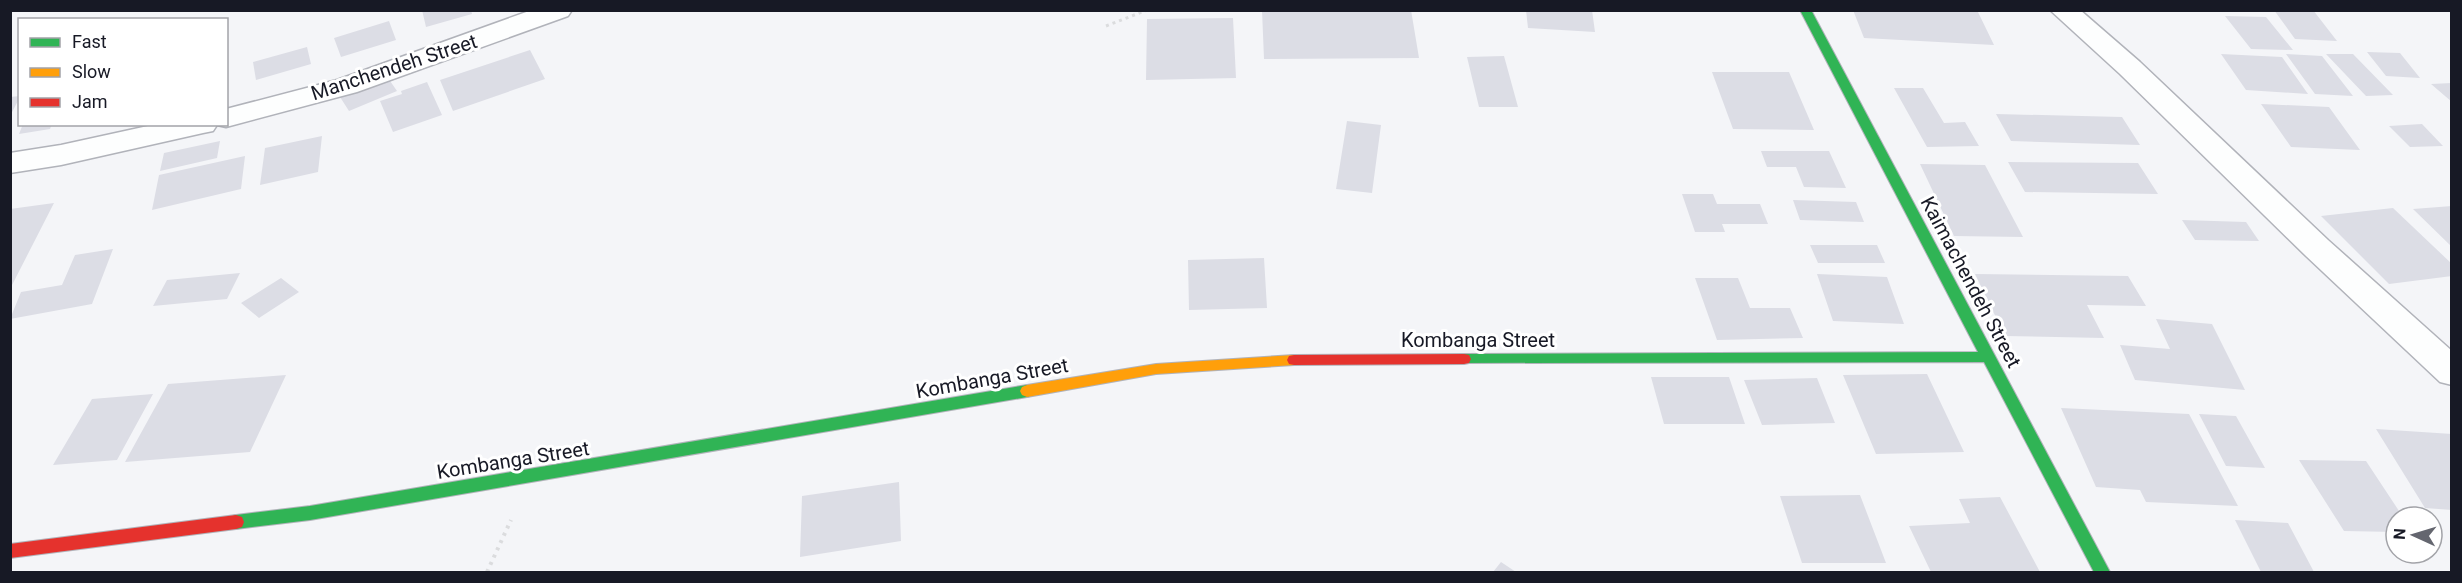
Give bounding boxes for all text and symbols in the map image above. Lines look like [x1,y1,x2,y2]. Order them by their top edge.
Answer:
legend [18,18,228,126]
street label: Manchendeh Street [308,29,480,105]
text: Fast [72,31,107,52]
text: Slow [72,61,111,82]
text: Jam [72,91,108,112]
street label: Kaimachendeh Street [1916,192,2026,372]
street label: Kombanga Street [1401,328,1555,352]
street label: Kombanga Street [914,353,1070,403]
street label: Kombanga Street [435,436,591,484]
north arrow [2384,505,2444,565]
text: N [2390,528,2409,540]

